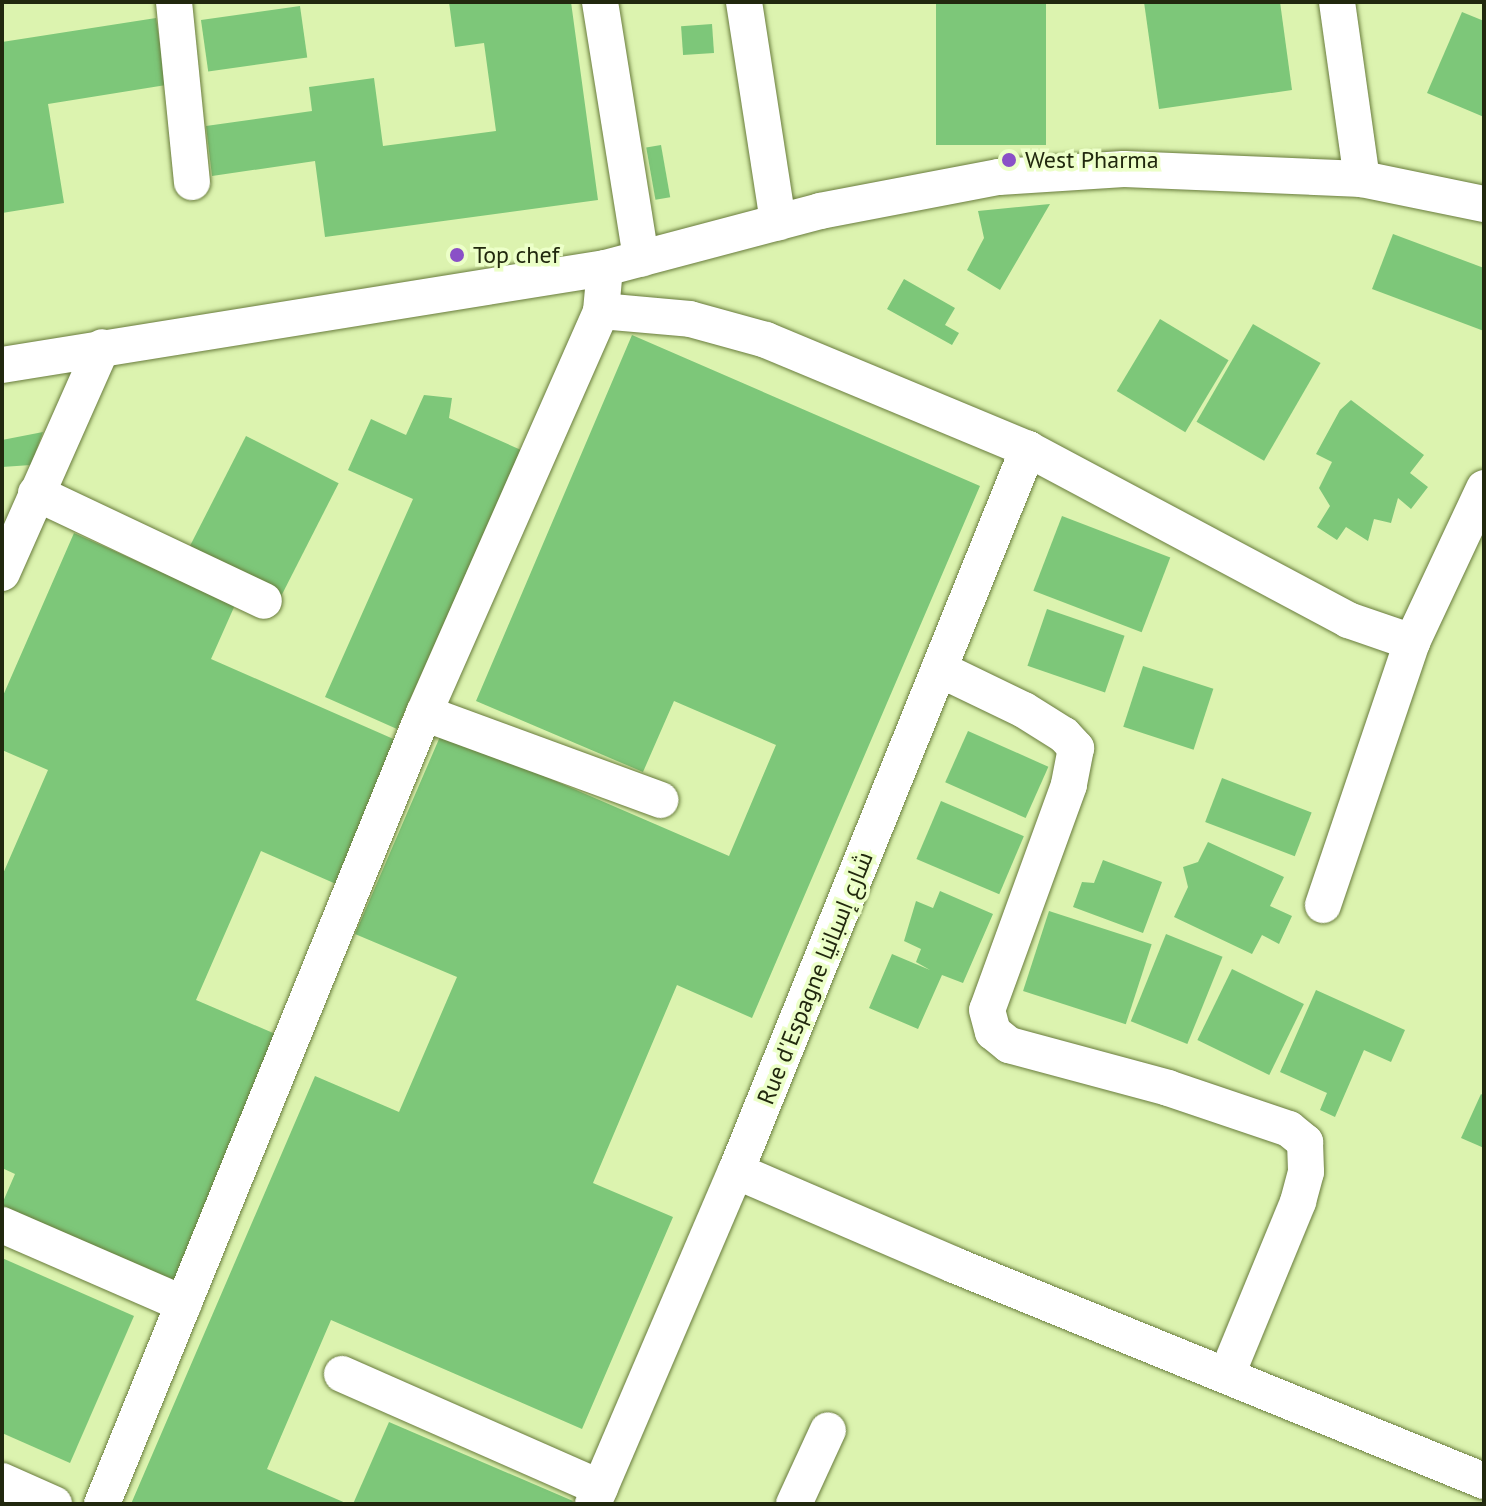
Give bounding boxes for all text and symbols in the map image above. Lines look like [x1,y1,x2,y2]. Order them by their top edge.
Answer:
place label: West Pharma [1025,146,1159,174]
marker: West Pharma [1000,151,1018,169]
place label: Top chef [473,241,559,269]
marker: Top chef [448,246,466,264]
street label: Rue d'Espagne شارع إسبانيا [751,847,879,1109]

